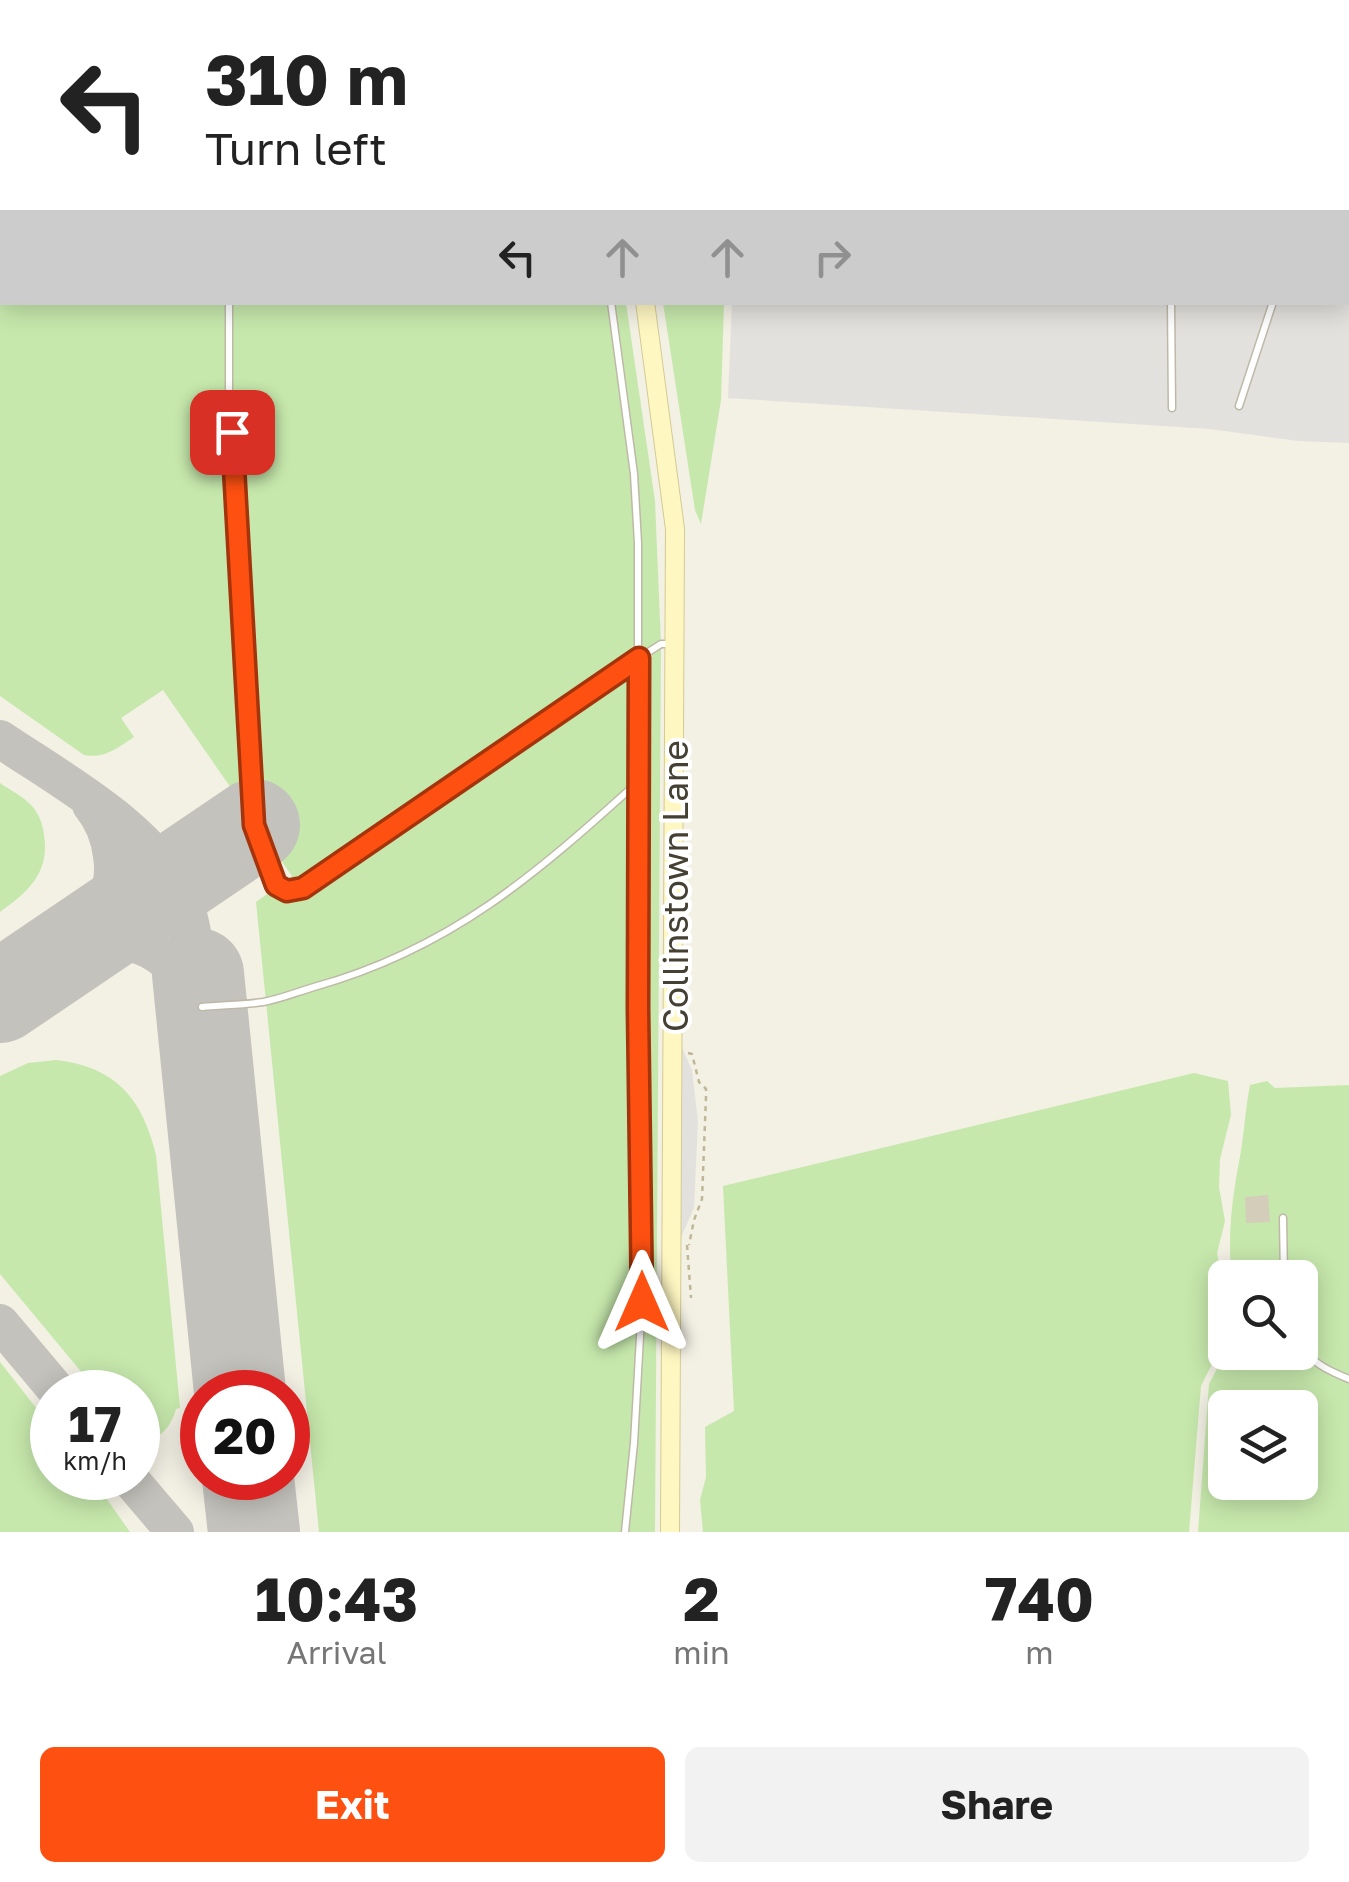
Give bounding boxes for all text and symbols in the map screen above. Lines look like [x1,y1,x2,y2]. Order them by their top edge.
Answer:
text: 310 m [205,36,408,120]
icon: left [40,40,170,170]
text: Turn left [205,121,387,175]
icon: left [490,230,545,285]
icon: ahead [595,230,650,285]
icon: ahead [700,230,755,285]
icon: right [805,230,860,285]
pin [190,390,275,475]
icon: arrive [205,405,260,460]
street label: Collinstown Lane [654,740,696,1032]
position arrow [590,1250,694,1354]
map controls [1208,1260,1318,1500]
button: search [1208,1260,1318,1370]
speed limit sign: 20 [180,1370,310,1500]
button: layers [1208,1390,1318,1500]
text: 17 [68,1393,121,1453]
text: km/h [63,1445,127,1476]
text: 10:43 [255,1562,418,1634]
text: 2 [683,1562,720,1634]
text: 740 [985,1562,1094,1634]
text: Arrival [286,1633,387,1671]
text: min [673,1633,730,1671]
text: m [1025,1633,1054,1671]
button: Exit [40,1747,665,1862]
button: Share [685,1747,1309,1862]

